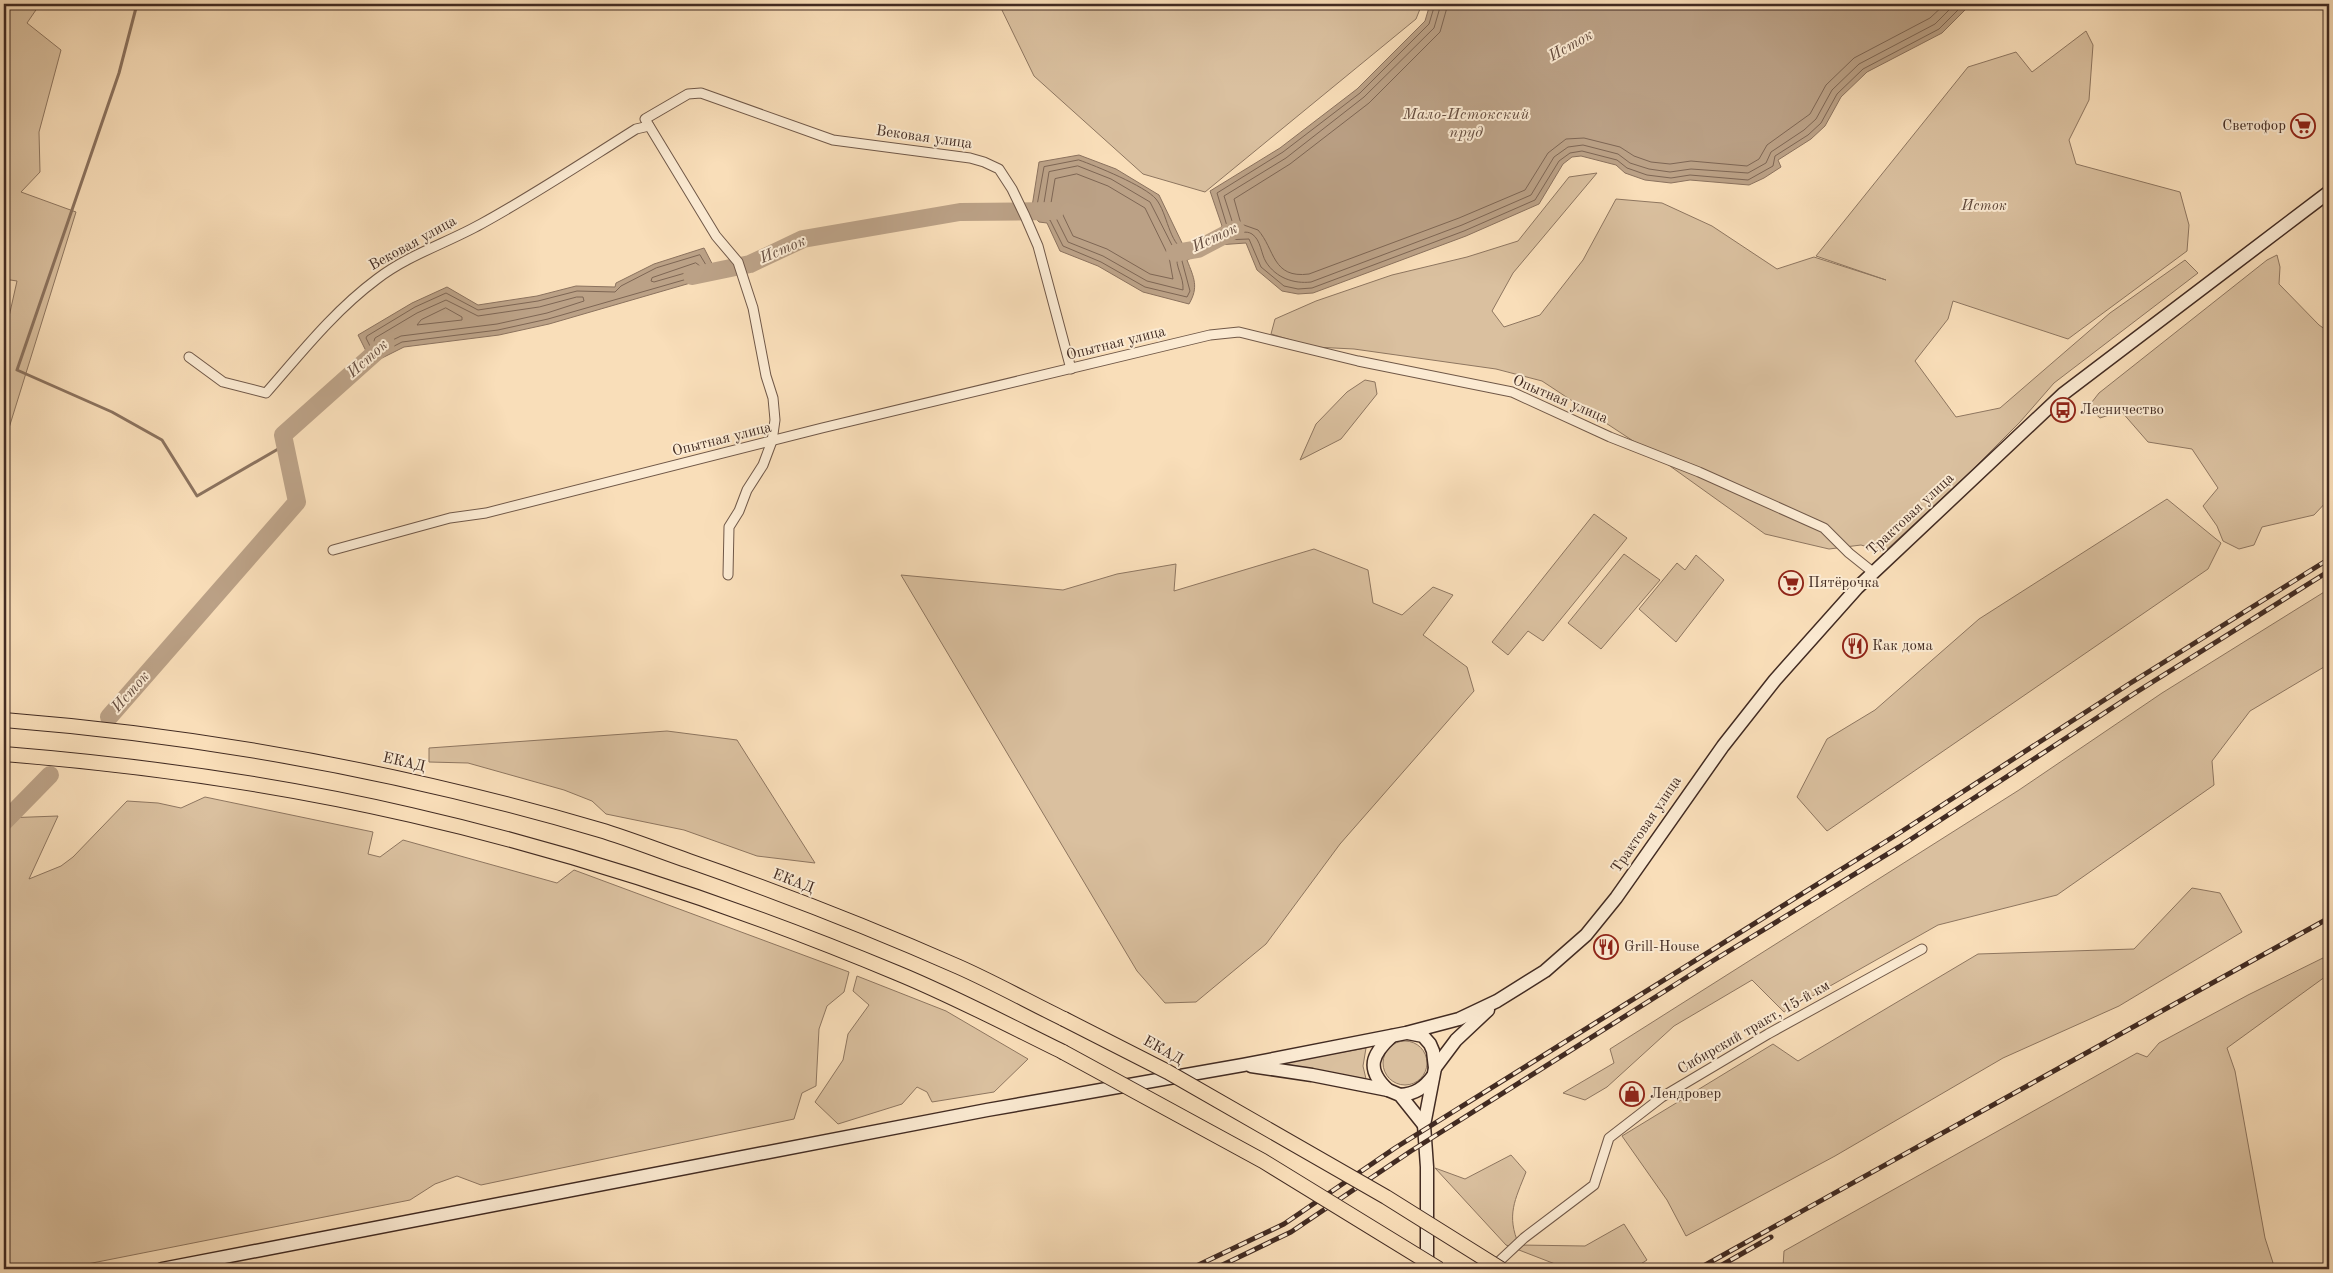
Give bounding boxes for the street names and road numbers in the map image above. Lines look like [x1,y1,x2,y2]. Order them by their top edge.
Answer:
street label: Вековая улица [875,124,974,152]
street label: Вековая улица [367,214,460,274]
street label: Опытная улица [1065,324,1168,364]
street label: Опытная улица [1510,373,1610,427]
street label: Опытная улица [671,420,774,460]
street label: Трактовая улица [1865,471,1958,559]
street label: ЕКАД [381,751,427,775]
street label: Трактовая улица [1609,774,1685,876]
street label: ЕКАД [770,867,816,897]
street label: Сибирский тракт, 15-й км [1676,978,1833,1078]
street label: ЕКАД [1140,1034,1186,1068]

